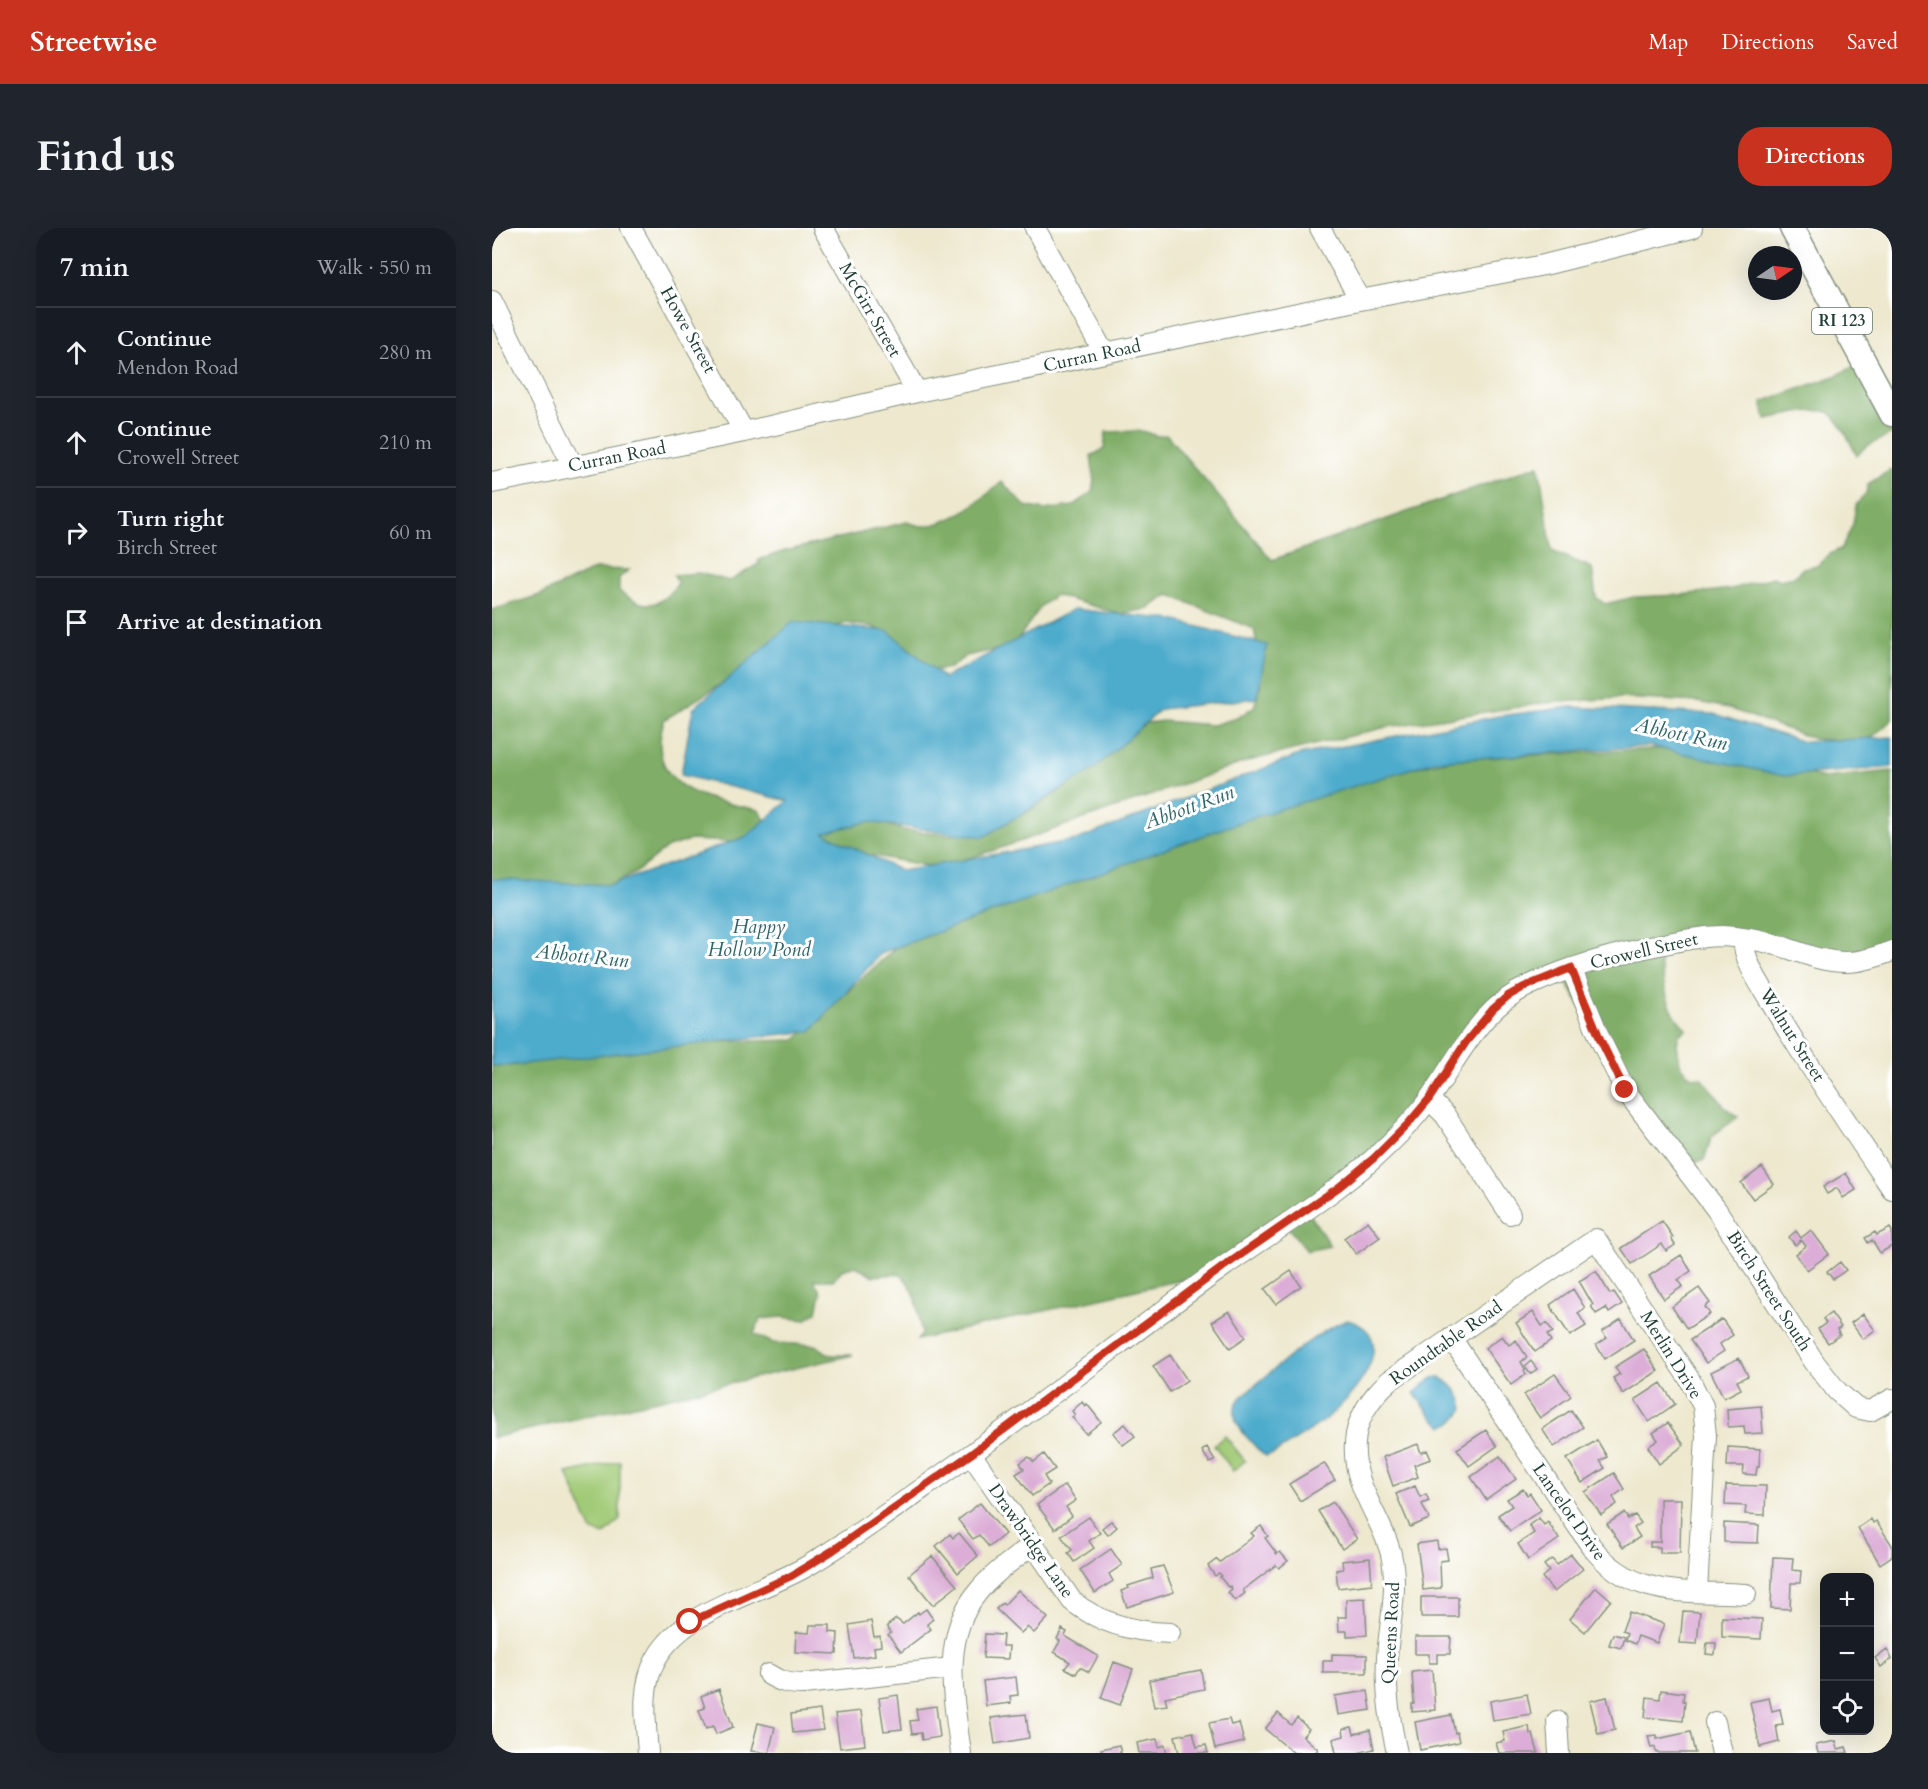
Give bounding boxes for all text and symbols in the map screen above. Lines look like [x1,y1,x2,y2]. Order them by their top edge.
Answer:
text: Streetwise [30,23,158,61]
text: Map [1648,28,1688,57]
text: Directions [1721,28,1814,57]
text: Saved [1847,28,1898,57]
button: Directions [1738,127,1892,186]
text: Find us [36,128,176,185]
north arrow [1748,246,1802,300]
text: 7 min [60,250,129,285]
text: Walk · 550 m [317,254,432,281]
street label: McGirr Street [833,258,907,362]
street label: Howe Street [654,282,722,378]
road number: RI 123 [1812,308,1872,334]
text: Continue [117,324,212,354]
street label: Curran Road [1041,333,1144,379]
icon: ahead [60,336,93,369]
text: 280 m [379,339,432,366]
text: Mendon Road [117,354,238,381]
text: Continue [117,414,212,444]
icon: ahead [60,426,93,459]
text: 210 m [379,429,432,456]
street label: Curran Road [566,435,668,479]
text: Crowell Street [117,444,239,471]
text: Turn right [117,504,224,534]
icon: right [60,516,93,549]
text: 60 m [389,519,432,546]
text: Birch Street [117,534,217,561]
icon: arrive [60,606,93,639]
text: Arrive at destination [117,607,322,637]
water label: Abbott Run [1631,711,1730,757]
water label: Abbott Run [1139,778,1238,836]
water label: Happy Hollow Pond [707,913,812,963]
street label: Crowell Street [1588,926,1701,976]
water label: Abbott Run [533,938,630,974]
street label: Walnut Street [1753,983,1831,1087]
route end [1611,1076,1637,1102]
street label: Birch Street South [1721,1226,1817,1356]
street label: Roundtable Road [1385,1295,1508,1391]
street label: Merlin Drive [1634,1306,1708,1404]
street label: Lancelot Drive [1526,1458,1612,1566]
street label: Drawbridge Lane [982,1479,1080,1603]
map controls [1820,1573,1874,1735]
button: + [1820,1573,1874,1627]
street label: Queens Road [1376,1581,1406,1685]
route start [676,1608,702,1634]
button: − [1820,1627,1874,1681]
button: locate [1820,1681,1874,1735]

